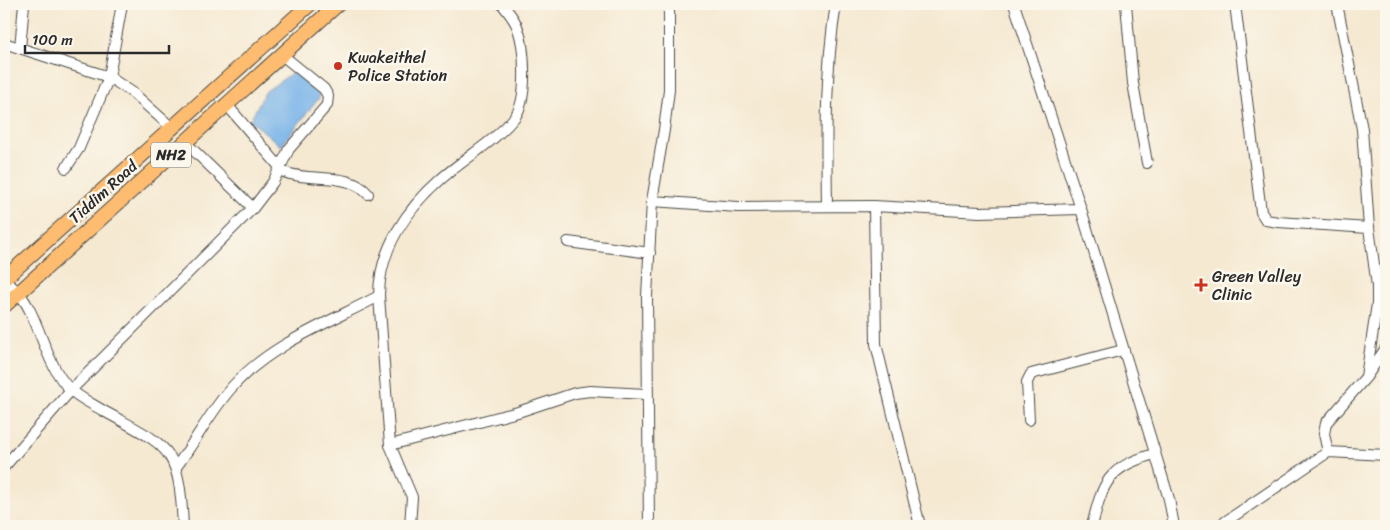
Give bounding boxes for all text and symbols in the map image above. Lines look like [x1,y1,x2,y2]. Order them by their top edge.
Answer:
scale bar [25,22,169,54]
text: 100 m [32,27,73,53]
place label: Kwakeithel Police Station [348,43,448,90]
marker: Kwakeithel Police Station [332,60,344,72]
road number: NH2 [151,142,191,168]
street label: Tiddim Road [62,152,146,231]
place label: Green Valley Clinic [1212,262,1302,309]
marker: Green Valley Clinic [1194,278,1208,292]

